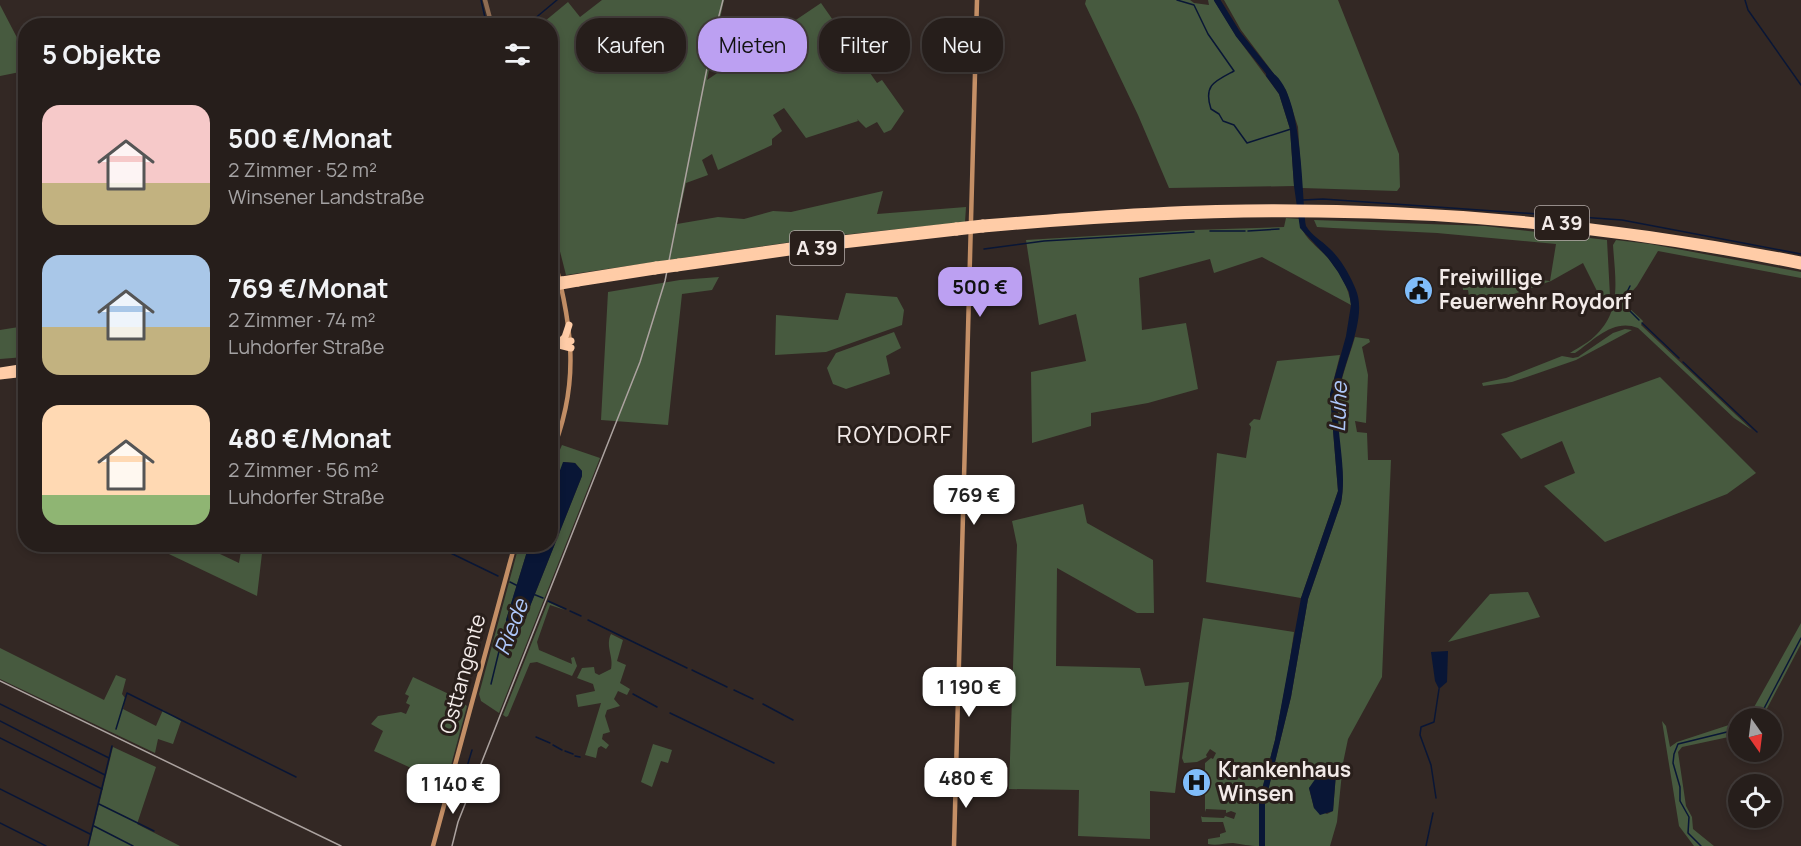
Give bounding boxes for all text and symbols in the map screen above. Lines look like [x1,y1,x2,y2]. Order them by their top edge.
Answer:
chip: Kaufen [576,18,686,72]
chip: Mieten [698,18,807,72]
chip: Filter [819,18,910,72]
chip: Neu [922,18,1003,72]
text: 5 Objekte [42,36,161,72]
icon: filters [501,38,534,71]
text: 500 €/Monat [228,120,392,156]
icon: home [90,129,162,201]
text: 2 Zimmer · 52 m² [228,156,377,183]
text: Winsener Landstraße [228,183,425,210]
road number: A 39 [1535,206,1589,240]
road number: A 39 [790,231,844,265]
place label: Freiwillige Feuerwehr Roydorf [1439,263,1631,315]
pin: 500 € [938,267,1022,318]
text: 769 €/Monat [228,270,389,306]
text: 500 € [952,273,1008,300]
public building icon: Freiwillige Feuerwehr Roydorf [1402,274,1434,306]
icon: home [90,279,162,351]
text: 2 Zimmer · 74 m² [228,306,376,333]
text: Luhdorfer Straße [228,333,384,360]
water label: Luhe [1322,380,1354,433]
district label: ROYDORF [837,417,953,450]
text: 480 €/Monat [228,420,392,456]
icon: home [90,429,162,501]
text: 2 Zimmer · 56 m² [228,456,379,483]
pin: 769 € [932,475,1016,526]
text: 769 € [948,481,1000,508]
text: Luhdorfer Straße [228,483,384,510]
water label: Riede [487,594,536,659]
street label: Osttangente [433,611,491,737]
pin: 1 190 € [914,667,1024,718]
text: 1 190 € [937,673,1001,700]
north arrow [1728,708,1782,762]
map controls [1728,708,1782,828]
place label: Krankenhaus Winsen [1218,755,1351,807]
pin: 480 € [924,758,1008,809]
pin: 1 140 € [398,764,508,815]
text: 480 € [938,764,994,791]
hospital icon: Krankenhaus Winsen [1181,766,1213,798]
text: 1 140 € [421,770,485,797]
button: locate [1728,774,1782,828]

